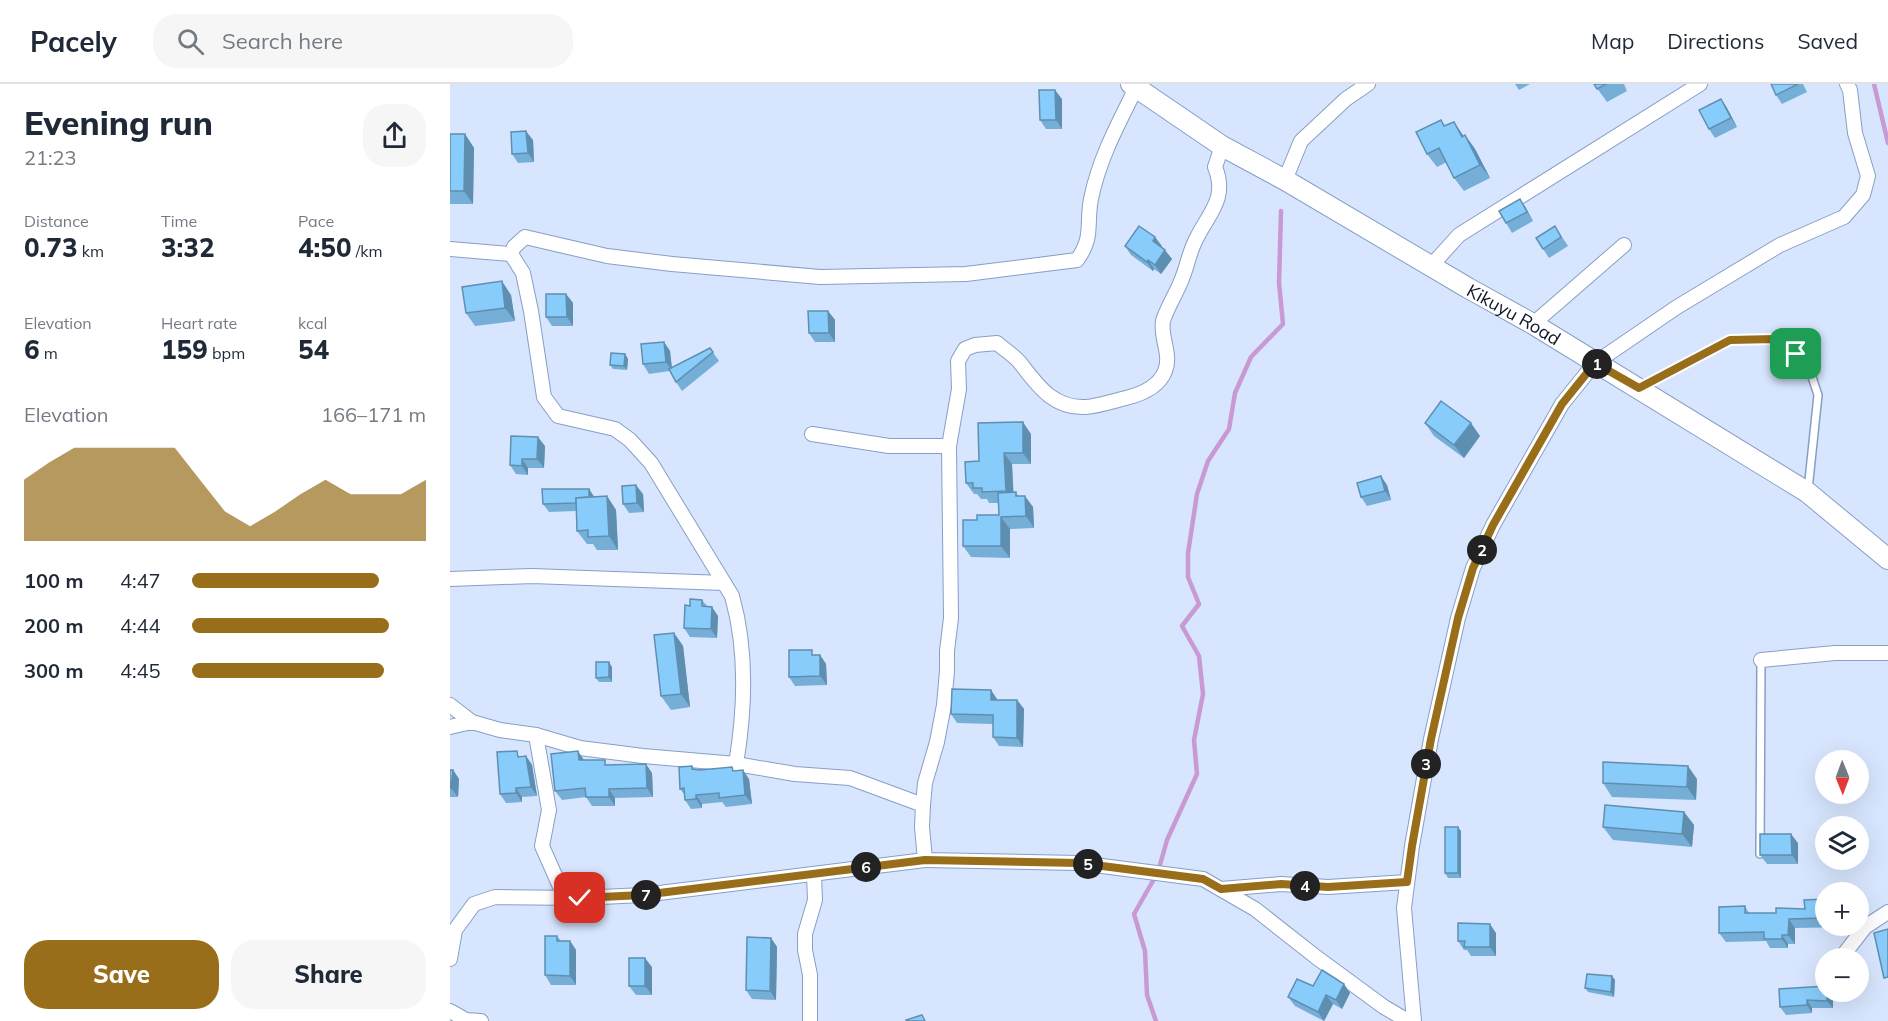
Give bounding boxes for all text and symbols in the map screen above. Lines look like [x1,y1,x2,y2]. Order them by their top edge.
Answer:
search box [153,14,573,68]
text: Pacely [30,24,117,59]
icon: search [174,25,207,58]
text: Search here [222,27,343,55]
text: Map [1591,28,1634,54]
text: Directions [1667,28,1764,54]
text: Saved [1797,28,1858,54]
text: Evening run [24,102,213,143]
button: share [363,104,426,167]
text: 21:23 [24,145,77,170]
text: Distance [24,211,89,231]
text: Time [161,211,197,231]
text: Pace [298,211,334,231]
text: 0.73 [24,231,78,264]
text: 3:32 [161,231,215,264]
text: 4:50 [298,231,352,264]
text: km [78,241,104,261]
text: /km [352,241,383,261]
street label: Kikuyu Road [1463,278,1565,350]
text: Elevation [24,313,92,333]
text: Heart rate [161,313,237,333]
text: kcal [298,313,327,333]
pin [1770,328,1821,379]
text: 6 [24,333,40,366]
text: 159 [161,333,208,366]
text: 54 [298,333,329,366]
icon: arrive [1779,337,1812,370]
text: m [40,343,58,363]
text: bpm [208,343,245,363]
pin: 1 [1582,349,1612,379]
text: 1 [1592,354,1602,374]
text: Elevation [24,402,109,427]
text: 166–171 m [321,402,426,427]
pin: 2 [1467,535,1497,565]
text: 2 [1477,540,1487,560]
text: 100 m [24,568,83,593]
text: 4:47 [120,568,161,593]
text: 200 m [24,613,83,638]
text: 4:44 [120,613,161,638]
text: 300 m [24,658,83,683]
text: 4:45 [120,658,161,683]
pin: 3 [1411,749,1441,779]
north arrow [1815,750,1869,804]
map controls [1815,750,1869,1002]
text: 3 [1421,754,1431,774]
button: layers [1815,816,1869,870]
pin: 5 [1073,849,1103,879]
pin: 6 [851,852,881,882]
text: 5 [1083,854,1093,874]
text: 6 [861,857,871,877]
pin: 4 [1290,871,1320,901]
pin [554,872,605,923]
text: 4 [1300,876,1310,896]
pin: 7 [631,880,661,910]
icon: check [563,881,596,914]
button: + [1815,882,1869,936]
text: 7 [641,885,651,905]
button: Save [24,940,219,1009]
button: Share [231,940,426,1009]
button: − [1815,948,1869,1002]

